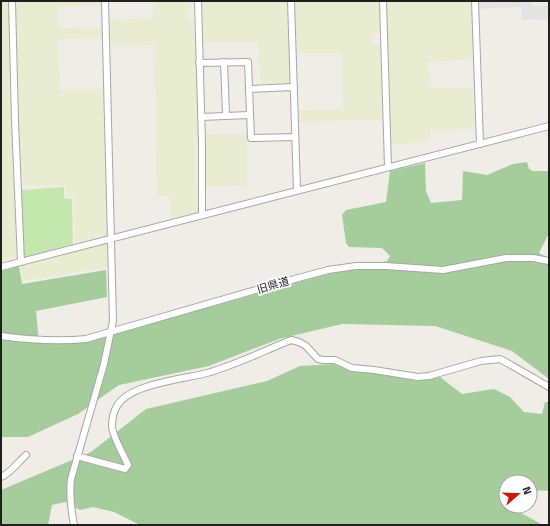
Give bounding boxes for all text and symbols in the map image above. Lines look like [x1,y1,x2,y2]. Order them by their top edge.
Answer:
street label: 旧県道 [255,273,291,297]
north arrow [498,474,538,514]
text: N [519,484,536,497]

